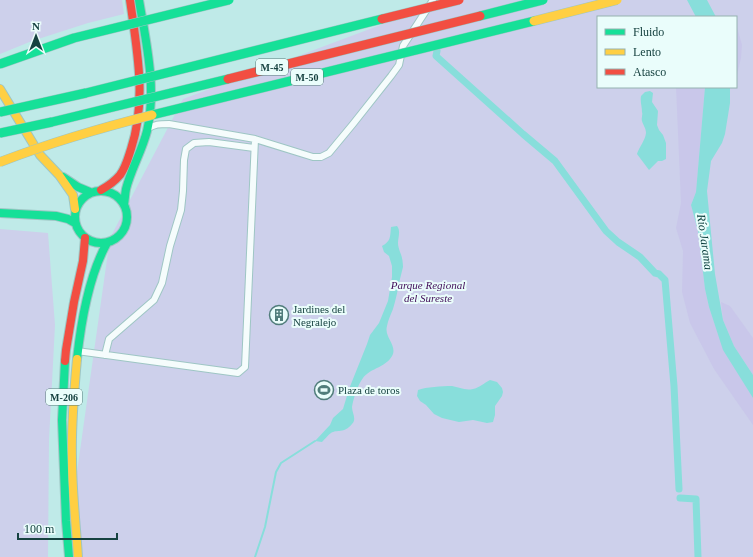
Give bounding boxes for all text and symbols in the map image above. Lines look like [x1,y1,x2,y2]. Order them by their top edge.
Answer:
north arrow [16,16,56,56]
legend [597,16,737,88]
text: N [32,20,40,32]
text: Fluido [633,25,664,39]
text: Lento [633,45,661,59]
road number: M-45 [256,59,288,75]
text: Atasco [633,65,666,79]
road number: M-50 [291,69,323,85]
water label: Río Jarama [694,212,716,271]
park label: Parque Regional del Sureste [390,279,465,304]
place label: Jardines del Negralejo [293,303,345,328]
building icon: Jardines del Negralejo [268,304,290,326]
sports icon: Plaza de toros [313,379,335,401]
place label: Plaza de toros [338,384,400,396]
road number: M-206 [46,389,82,405]
scale bar [18,515,117,541]
text: 100 m [24,522,55,536]

